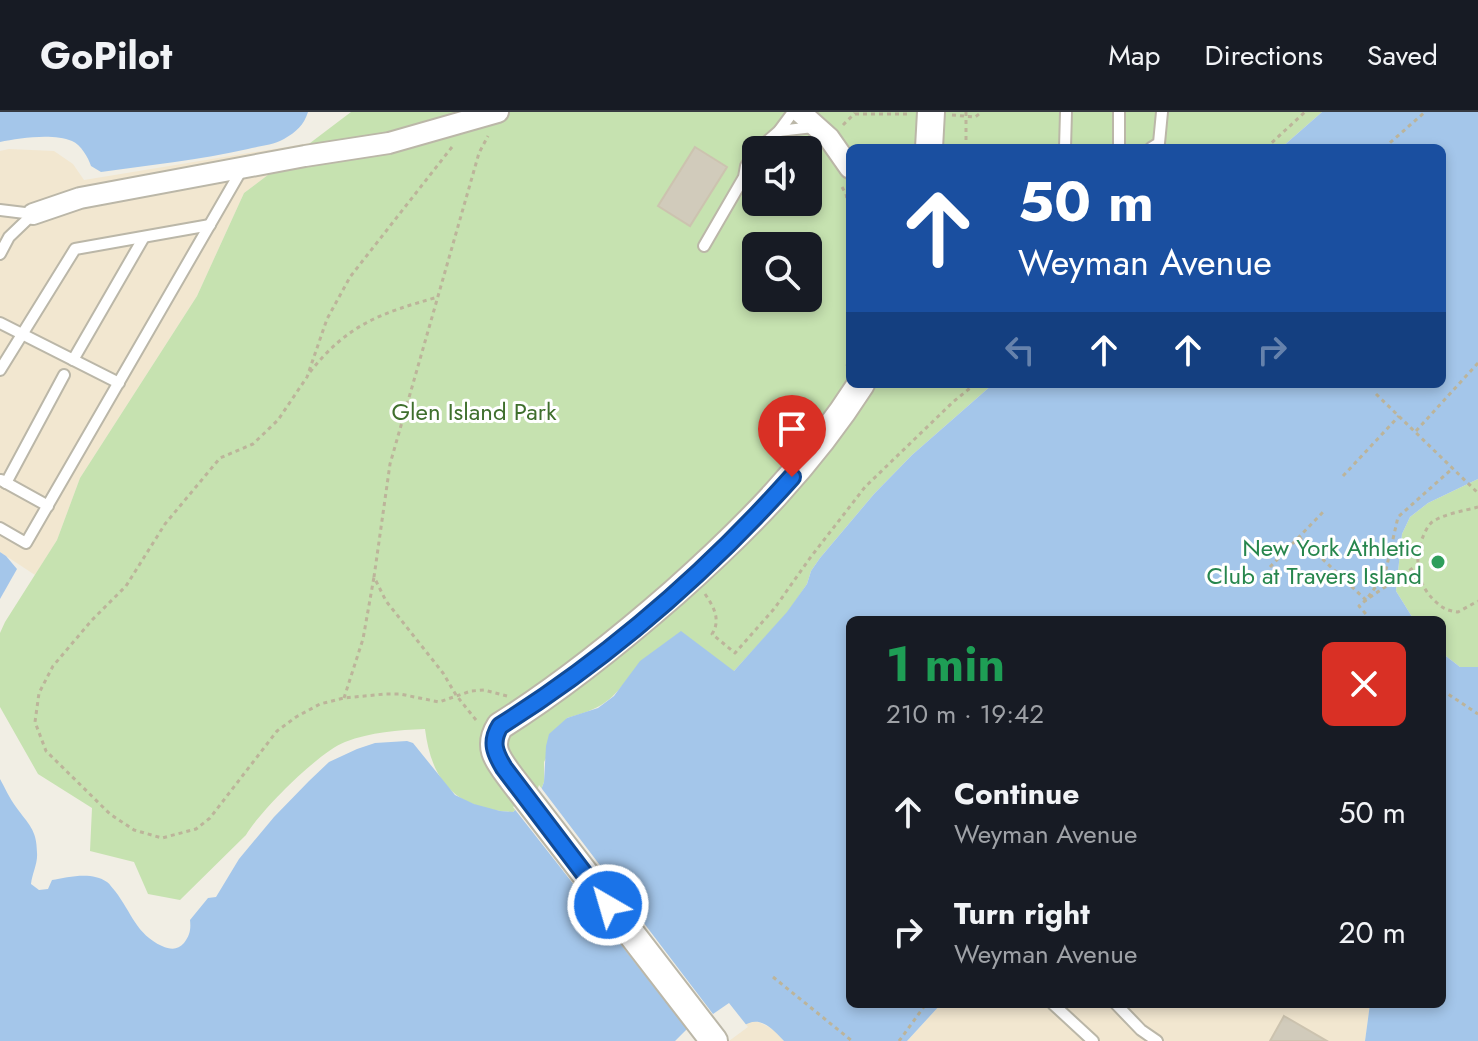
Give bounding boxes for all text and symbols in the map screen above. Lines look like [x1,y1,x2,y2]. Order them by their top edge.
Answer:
text: GoPilot [40,28,172,83]
text: Map [1108,35,1160,76]
text: Directions [1204,35,1323,76]
text: Saved [1367,35,1438,76]
map controls [742,136,822,312]
button: sound [742,136,822,216]
text: 50 m [1018,161,1154,242]
icon: ahead [886,176,990,280]
button: search [742,232,822,312]
text: Weyman Avenue [1018,236,1272,288]
icon: left [998,328,1042,372]
icon: ahead [1082,328,1126,372]
icon: ahead [1166,328,1210,372]
icon: right [1250,328,1294,372]
park label: Glen Island Park [391,394,557,429]
pin [758,395,826,477]
icon: arrive [770,407,814,451]
place label: New York Athletic Club at Travers Island [1207,530,1422,593]
marker: New York Athletic Club at Travers Island [1429,553,1447,571]
text: 1 min [886,630,1005,699]
button: close [1322,642,1406,726]
text: 210 m · 19:42 [886,695,1044,733]
text: Continue [954,772,1080,815]
icon: ahead [886,790,930,834]
text: 50 m [1339,791,1406,834]
text: Weyman Avenue [954,815,1137,853]
position arrow [566,863,650,947]
text: Turn right [954,892,1090,935]
icon: right [886,910,930,954]
text: 20 m [1339,911,1406,954]
text: Weyman Avenue [954,935,1137,973]

